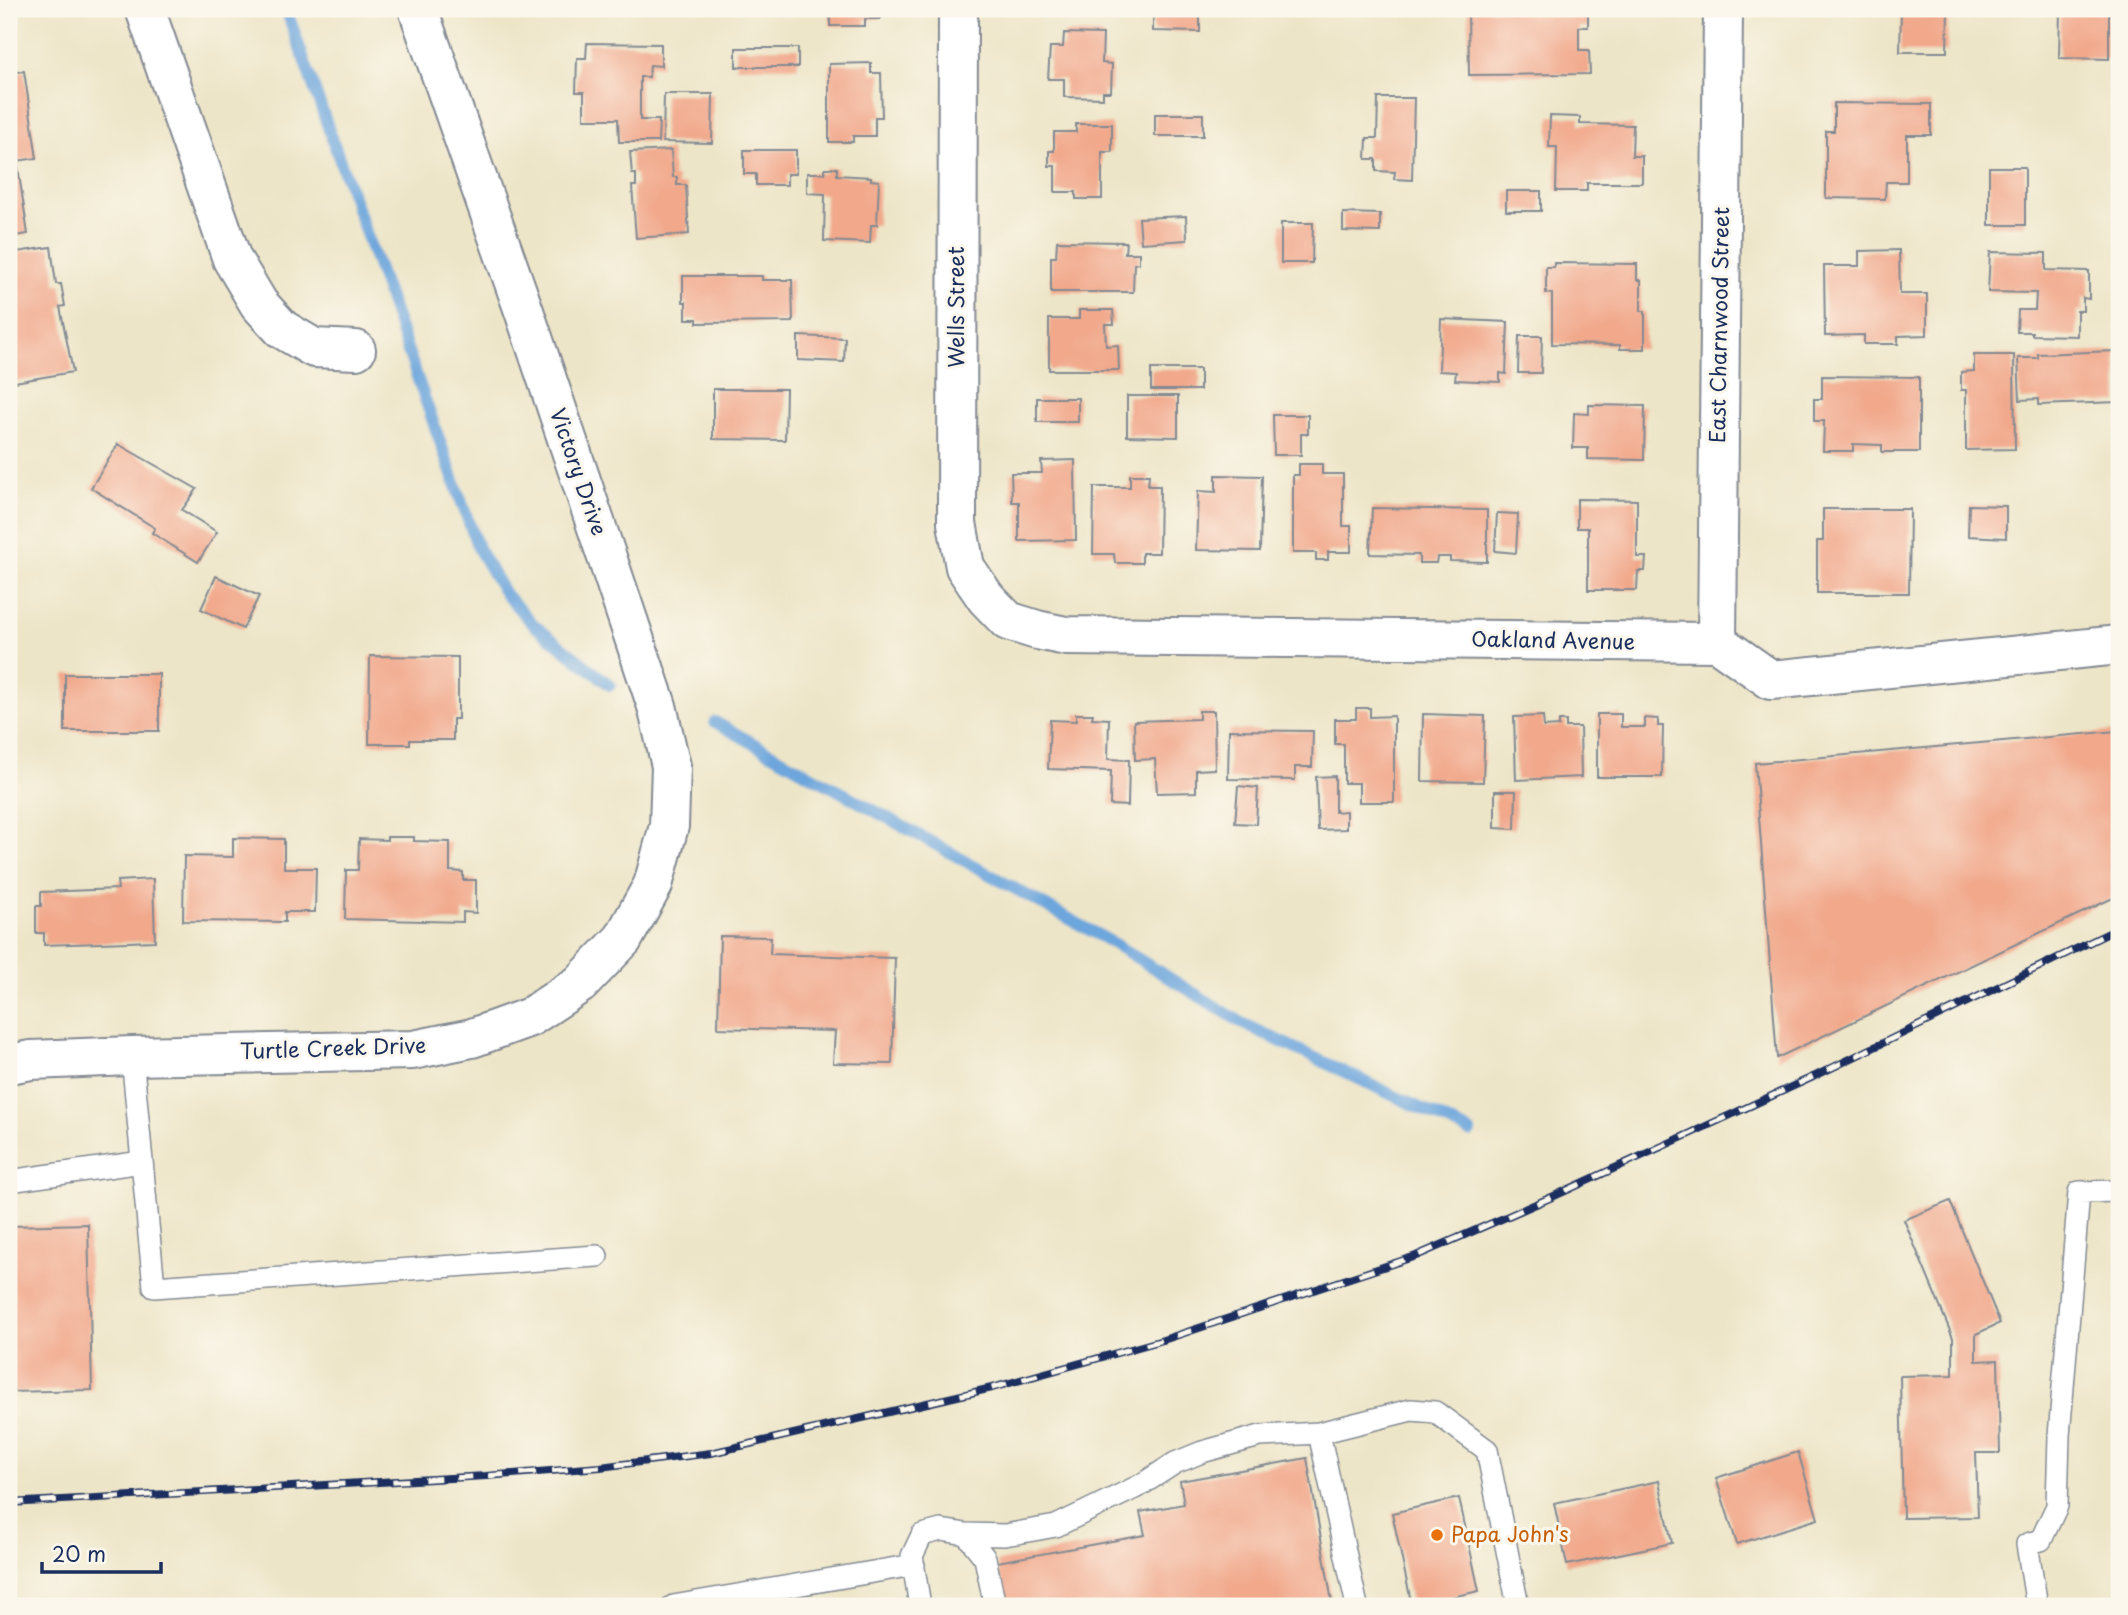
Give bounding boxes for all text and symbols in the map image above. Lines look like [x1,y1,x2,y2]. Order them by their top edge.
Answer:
street label: East Charnwood Street [1700,207,1736,443]
street label: Wells Street [939,246,971,368]
street label: Victory Drive [543,403,617,539]
street label: Oakland Avenue [1471,622,1635,656]
street label: Turtle Creek Drive [239,1028,427,1066]
place label: Papa John's [1451,1517,1569,1549]
marker: Papa John's [1429,1527,1445,1543]
scale bar [42,1531,161,1575]
text: 20 m [52,1537,106,1569]

